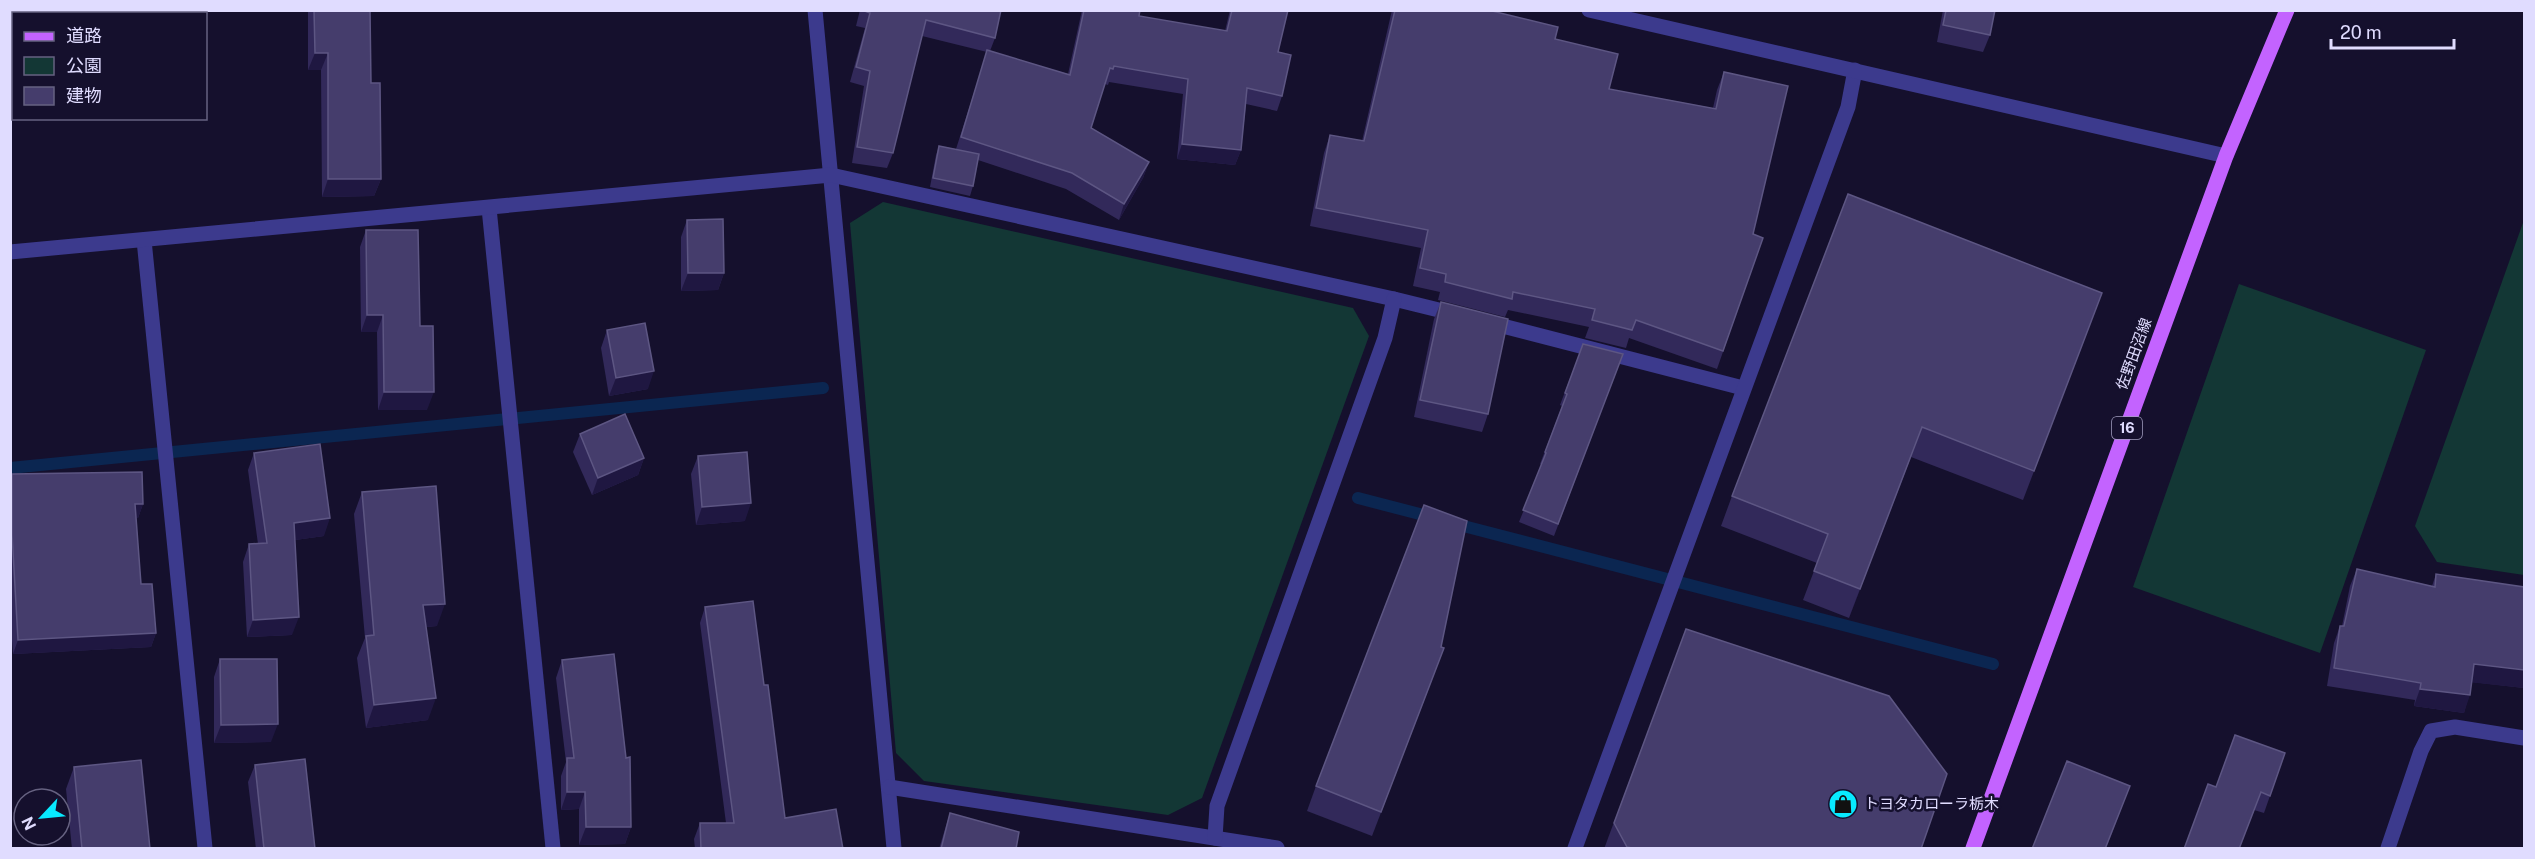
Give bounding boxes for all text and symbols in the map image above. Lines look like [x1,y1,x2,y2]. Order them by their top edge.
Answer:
legend [12,12,207,120]
scale bar [2331,12,2454,50]
text: 20 m [2340,22,2382,43]
text: 道路 [66,25,102,46]
text: 公園 [66,55,102,76]
text: 建物 [66,85,102,106]
street label: 佐野田沼線 [2113,316,2154,392]
road number: 16 [2112,417,2142,439]
north arrow [12,787,72,847]
shop icon: トヨタカローラ栃木 [1827,788,1859,820]
place label: トヨタカローラ栃木 [1864,795,1999,812]
text: N [18,814,40,833]

